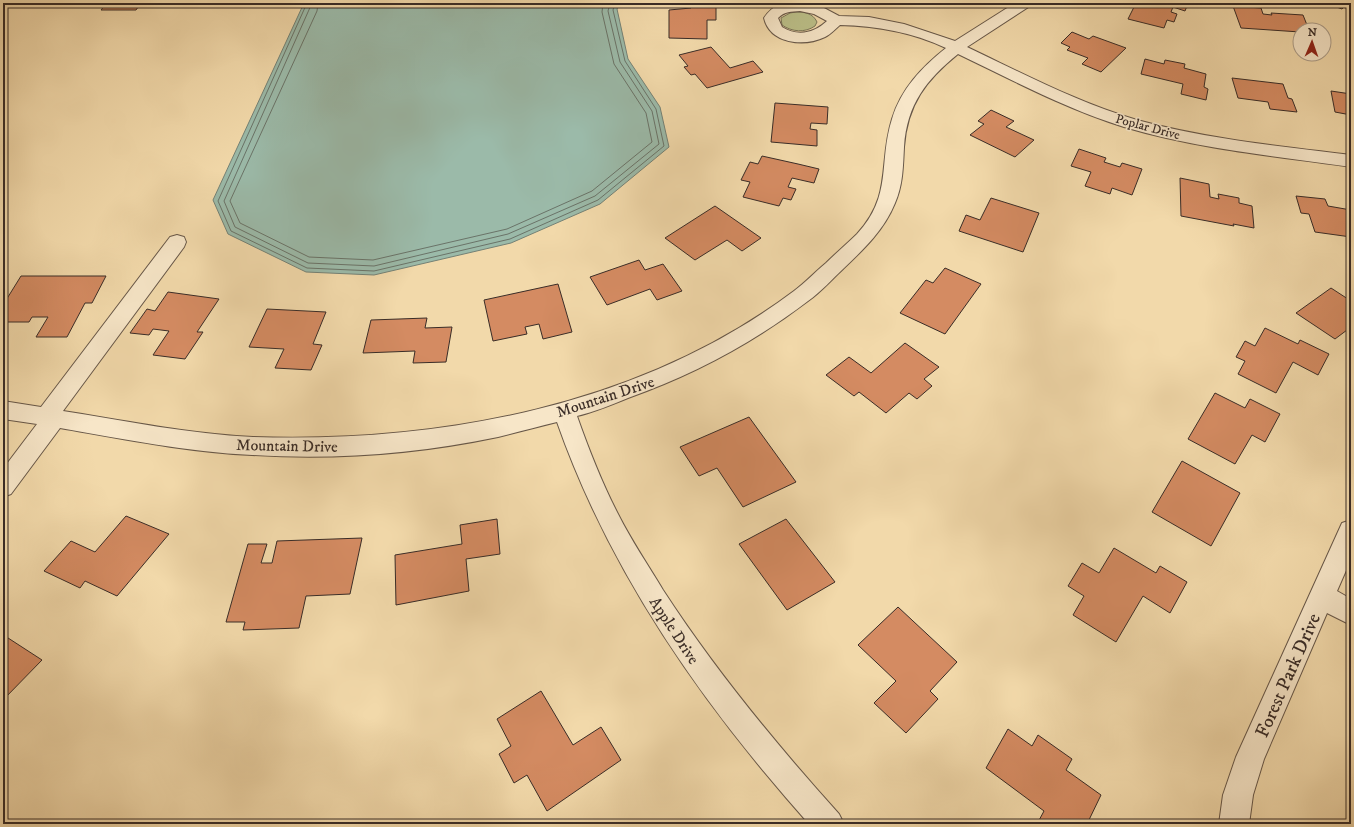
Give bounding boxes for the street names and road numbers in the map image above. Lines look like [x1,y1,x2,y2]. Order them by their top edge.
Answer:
street label: Poplar Drive [1114,111,1182,143]
street label: Mountain Drive [554,372,657,422]
street label: Mountain Drive [236,435,338,457]
street label: Apple Drive [645,593,704,668]
street label: Forest Park Drive [1251,610,1326,741]

